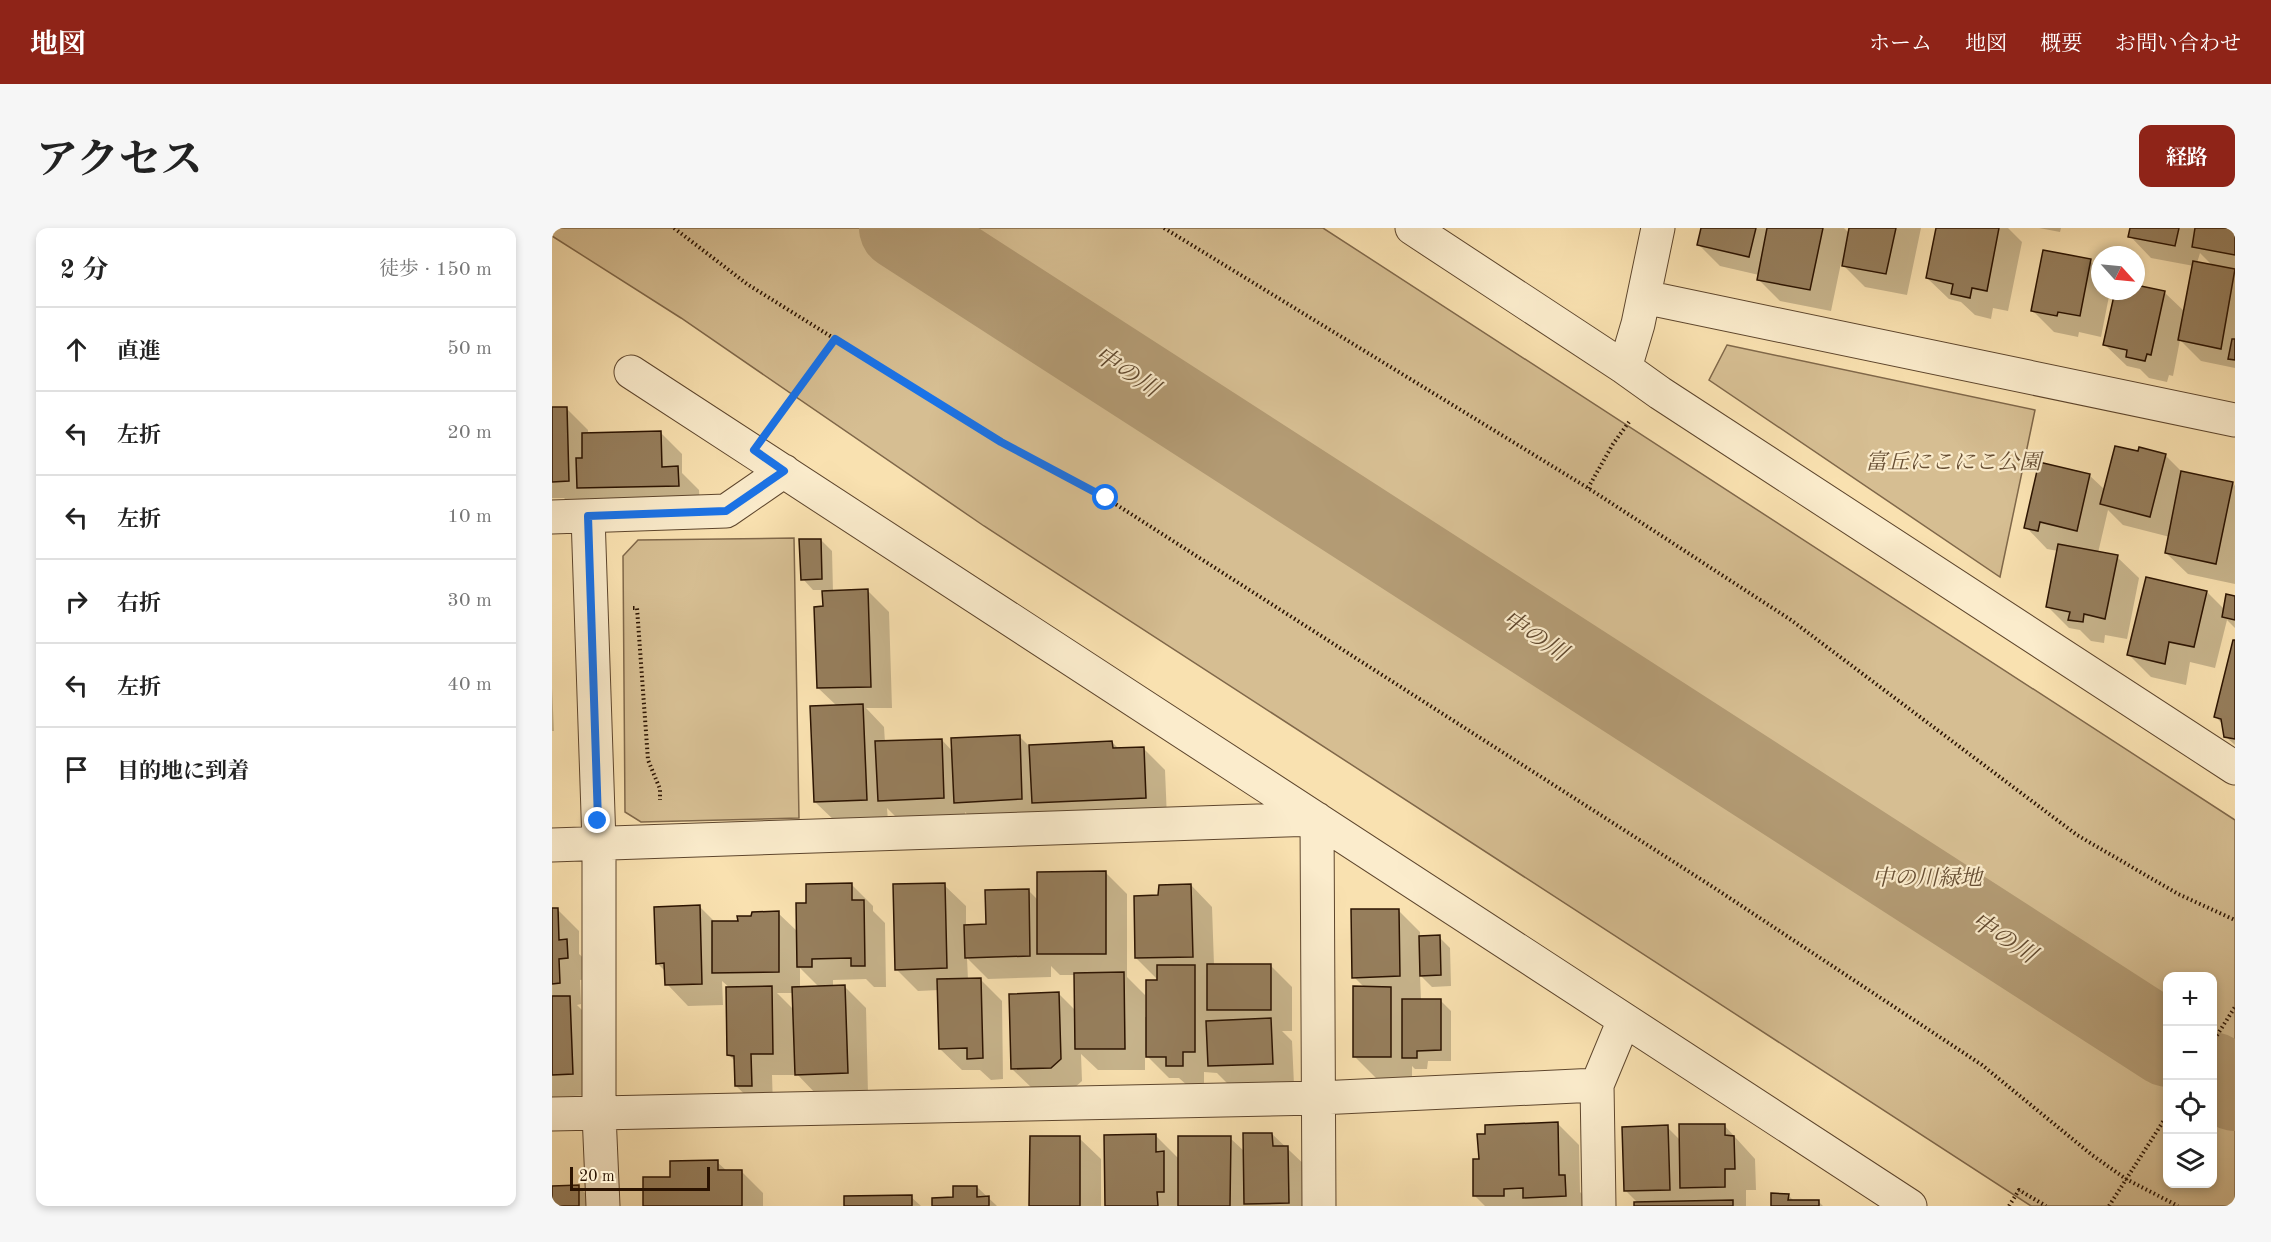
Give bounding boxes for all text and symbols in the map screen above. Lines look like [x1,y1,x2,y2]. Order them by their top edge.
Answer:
text: 地図 [30,32,86,60]
text: ホーム [1869,34,1932,55]
text: 地図 [1965,34,2007,55]
text: 概要 [2040,34,2082,55]
text: お問い合わせ [2115,34,2241,55]
button: 経路 [2139,125,2235,187]
text: アクセス [36,141,203,183]
north arrow [2091,246,2145,300]
text: 2 分 [60,258,108,284]
text: 徒歩 · 150 m [379,260,492,280]
icon: ahead [60,333,93,366]
text: 50 m [447,339,492,359]
text: 直進 [117,341,161,363]
water label: 中の川 [1089,341,1167,404]
icon: left [60,417,93,450]
text: 20 m [447,423,492,443]
text: 左折 [117,425,161,447]
park label: 富丘にこにこ公園 [1865,450,2044,474]
route start [1092,484,1118,510]
icon: left [60,501,93,534]
text: 10 m [447,507,492,527]
text: 左折 [117,509,161,531]
icon: right [60,585,93,618]
text: 30 m [447,591,492,611]
text: 右折 [117,593,161,615]
water label: 中の川 [1497,605,1575,668]
icon: left [60,669,93,702]
text: 40 m [447,675,492,695]
text: 左折 [117,677,161,699]
icon: arrive [60,753,93,786]
text: 目的地に到着 [117,761,249,783]
route end [584,807,610,833]
park label: 中の川緑地 [1872,866,1984,890]
water label: 中の川 [1966,907,2044,970]
map controls [2163,972,2217,1188]
button: + [2163,972,2217,1026]
button: − [2163,1026,2217,1080]
button: locate [2163,1080,2217,1134]
button: layers [2163,1134,2217,1188]
scale bar [570,1164,710,1192]
text: 20 m [579,1169,615,1185]

